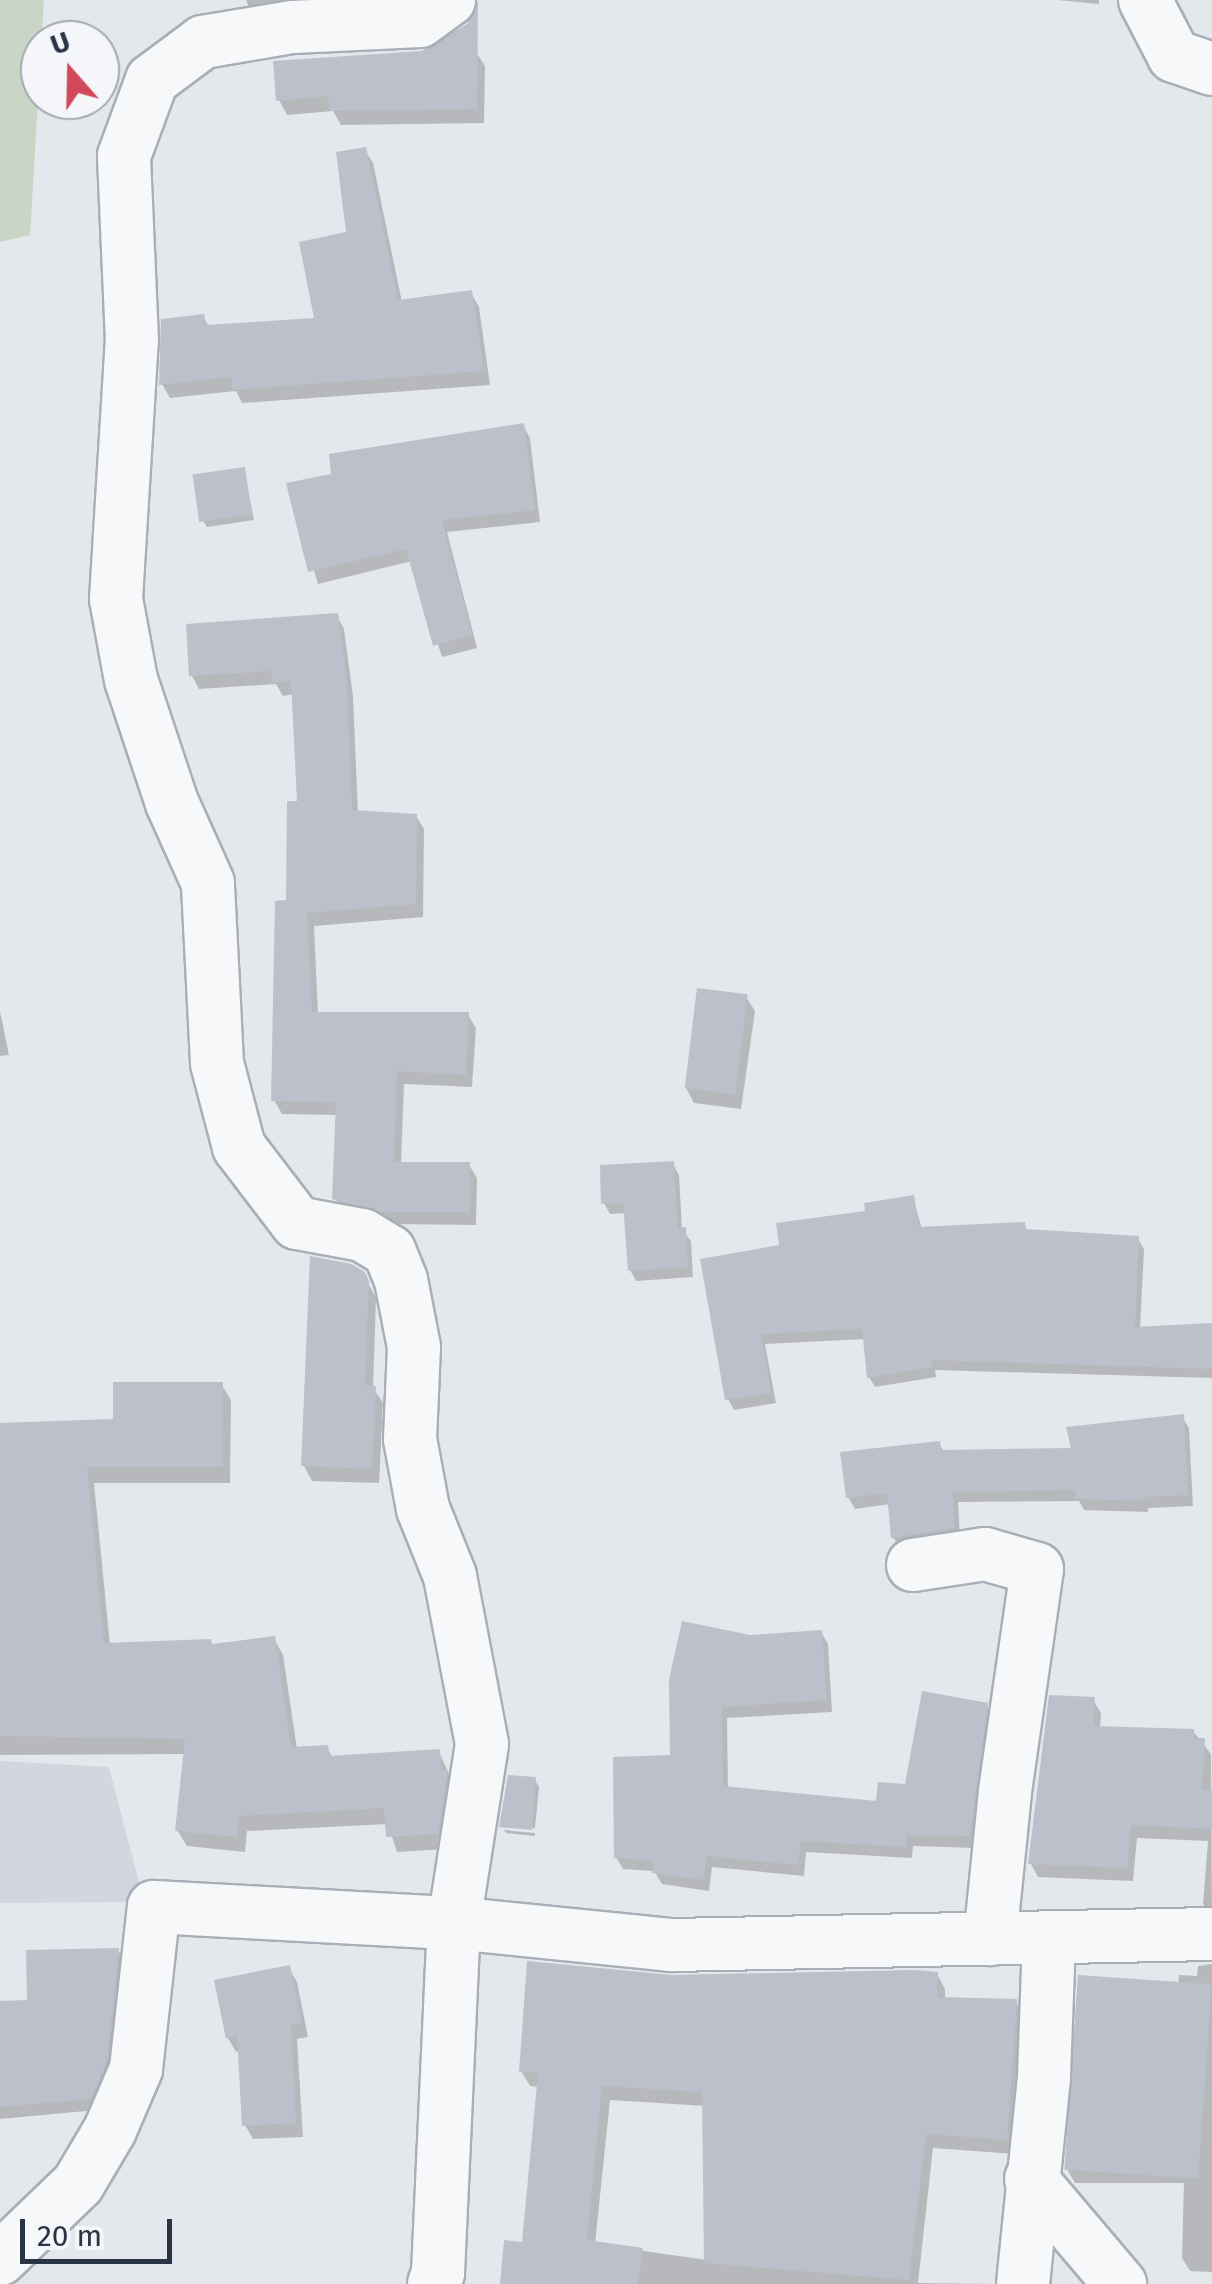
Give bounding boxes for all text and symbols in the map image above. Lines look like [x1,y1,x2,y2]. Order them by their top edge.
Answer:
north arrow [20,20,120,120]
text: U [46,25,74,62]
scale bar [25,2199,178,2261]
text: 20 m [37,2218,102,2254]

